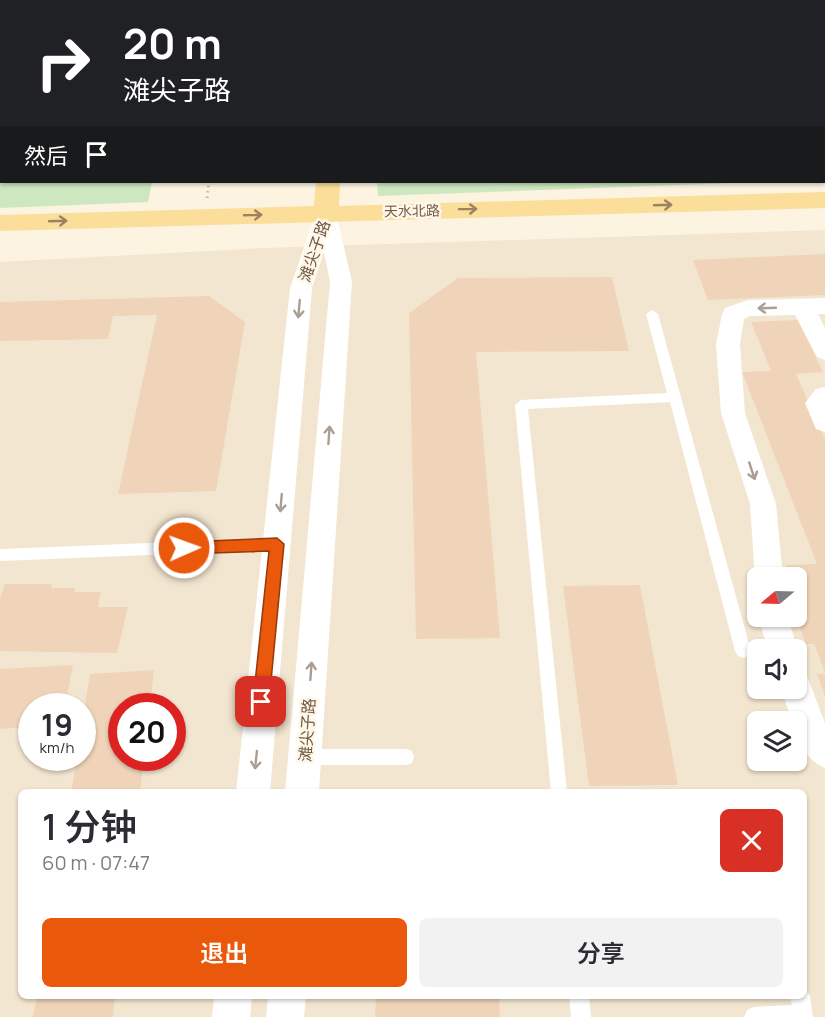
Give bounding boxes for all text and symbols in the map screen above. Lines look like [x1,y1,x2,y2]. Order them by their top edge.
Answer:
text: 20 m [123,14,222,72]
icon: right [24,24,102,102]
text: 滩尖子路 [123,71,231,108]
icon: arrive [80,138,113,171]
text: 然后 [24,141,68,171]
one-way arrow [653,199,673,211]
street label: 天水北路 [384,201,440,220]
one-way arrow [458,204,478,215]
one-way arrow [243,210,263,221]
one-way arrow [48,215,68,227]
street label: 滩尖子路 [293,217,335,285]
one-way arrow [293,299,304,319]
one-way arrow [757,302,777,314]
one-way arrow [324,425,335,445]
one-way arrow [748,461,759,480]
one-way arrow [275,493,286,513]
position arrow [152,516,216,580]
north arrow [747,567,807,627]
map controls [747,567,807,771]
button: sound [747,639,807,699]
one-way arrow [306,661,317,681]
pin [235,676,286,727]
icon: arrive [244,685,277,718]
speed limit sign: 20 [108,693,186,771]
street label: 滩尖子路 [294,697,320,763]
text: 19 [41,704,73,745]
button: layers [747,711,807,771]
text: km/h [40,737,74,758]
one-way arrow [250,750,261,770]
text: 1 分钟 [42,802,136,851]
button: close [720,809,783,872]
text: 60 m · 07:47 [42,849,150,876]
button: 退出 [42,918,407,987]
button: 分享 [419,918,783,987]

